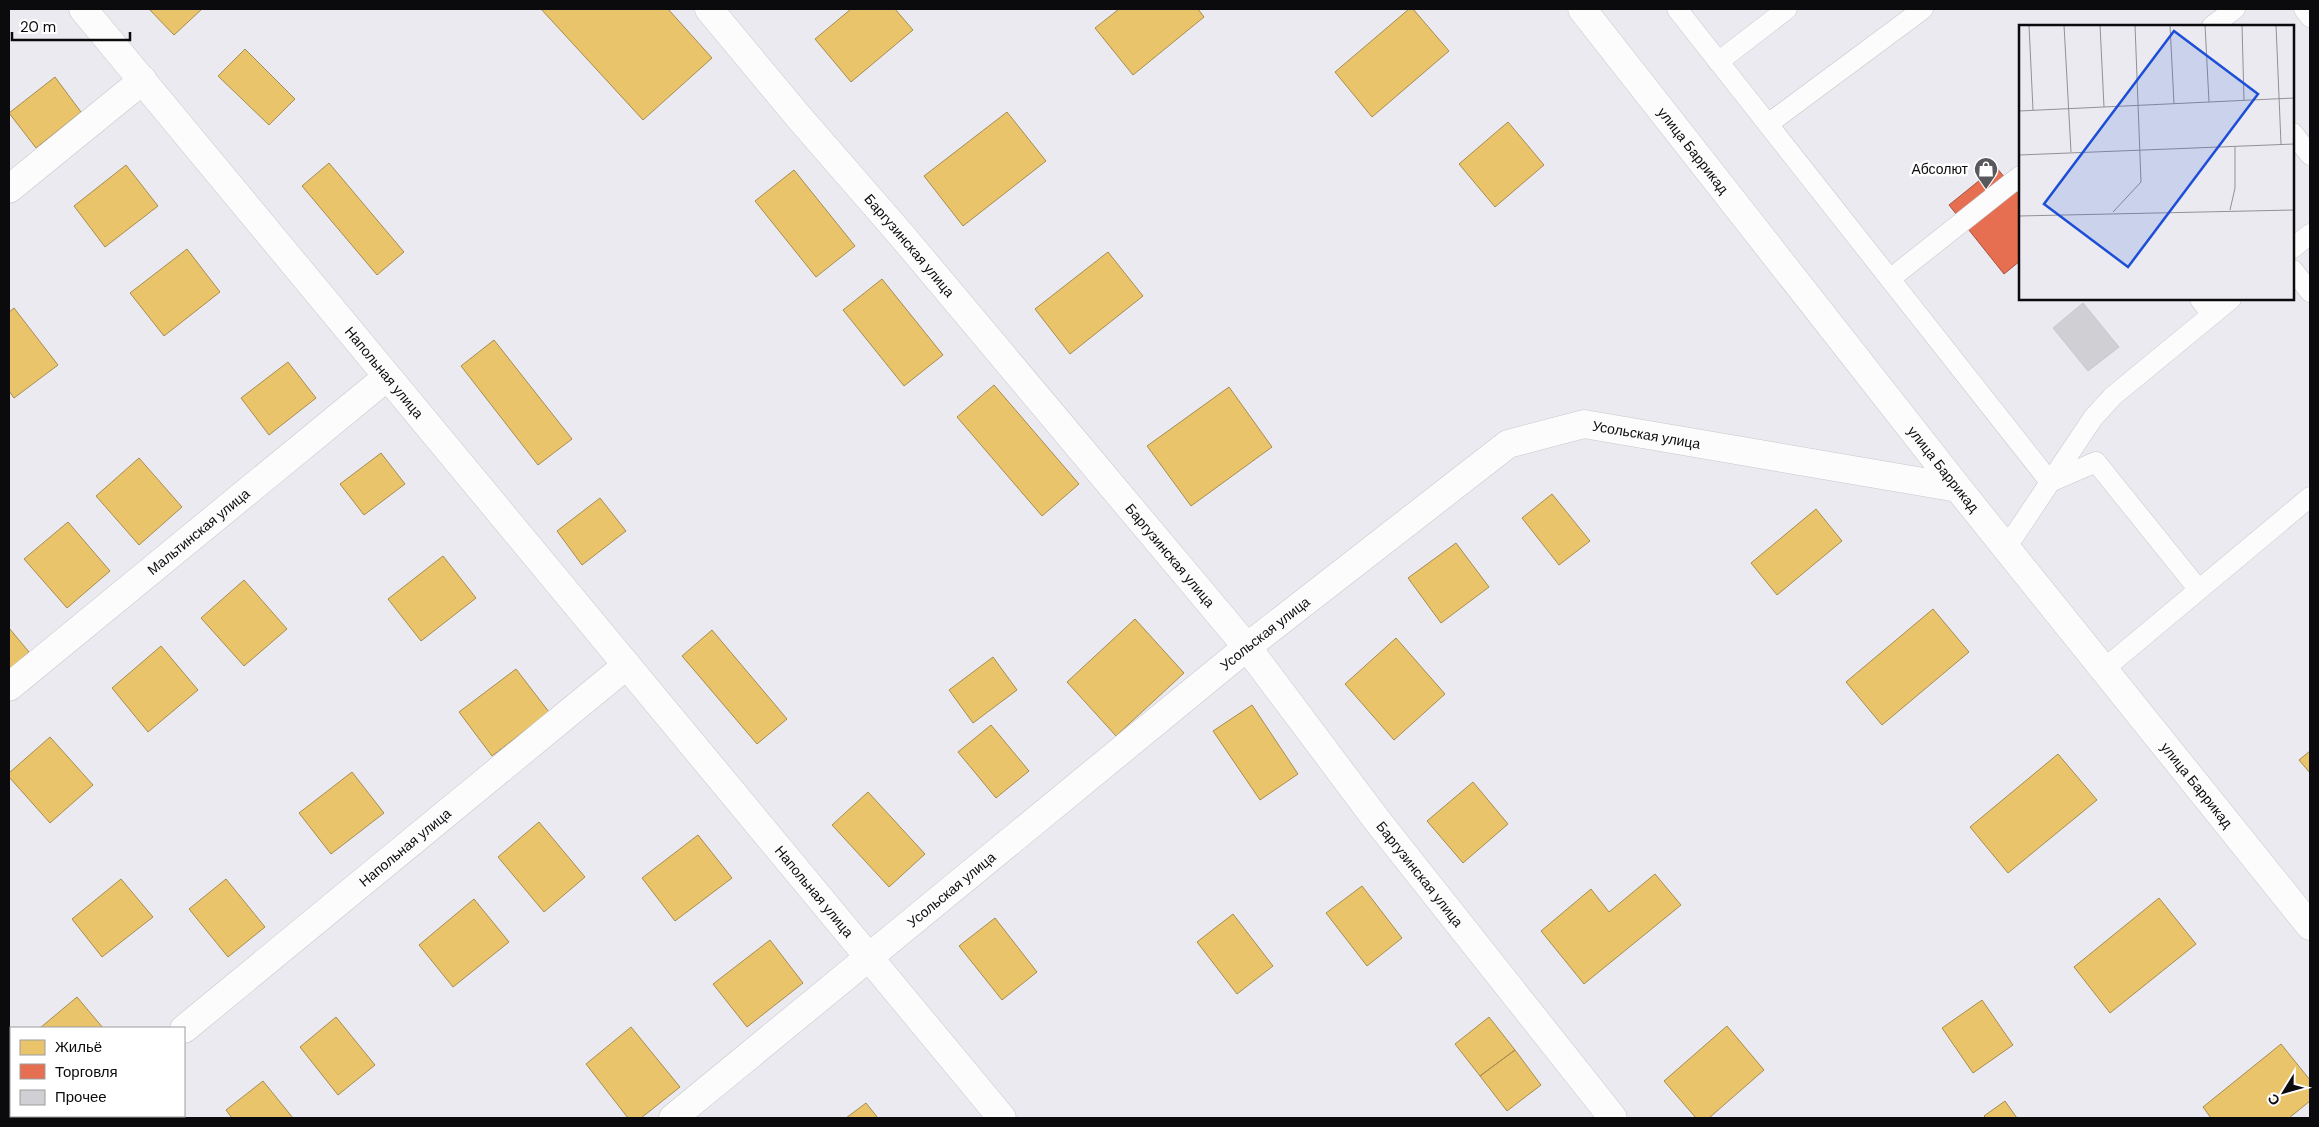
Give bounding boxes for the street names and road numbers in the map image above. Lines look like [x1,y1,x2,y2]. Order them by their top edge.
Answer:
street label: улица Баррикад [1654,104,1733,197]
street label: Баргузинская улица [861,190,959,301]
street label: Напольная улица [341,323,428,422]
street label: Усольская улица [1591,417,1702,453]
street label: улица Баррикад [1904,422,1983,516]
street label: Мальтинская улица [144,484,253,579]
street label: Баргузинская улица [1121,500,1219,611]
street label: Усольская улица [1216,592,1314,674]
street label: улица Баррикад [2157,738,2237,832]
street label: Напольная улица [355,804,455,891]
street label: Баргузинская улица [1372,818,1467,931]
street label: Напольная улица [771,842,858,941]
street label: Усольская улица [903,848,999,931]

